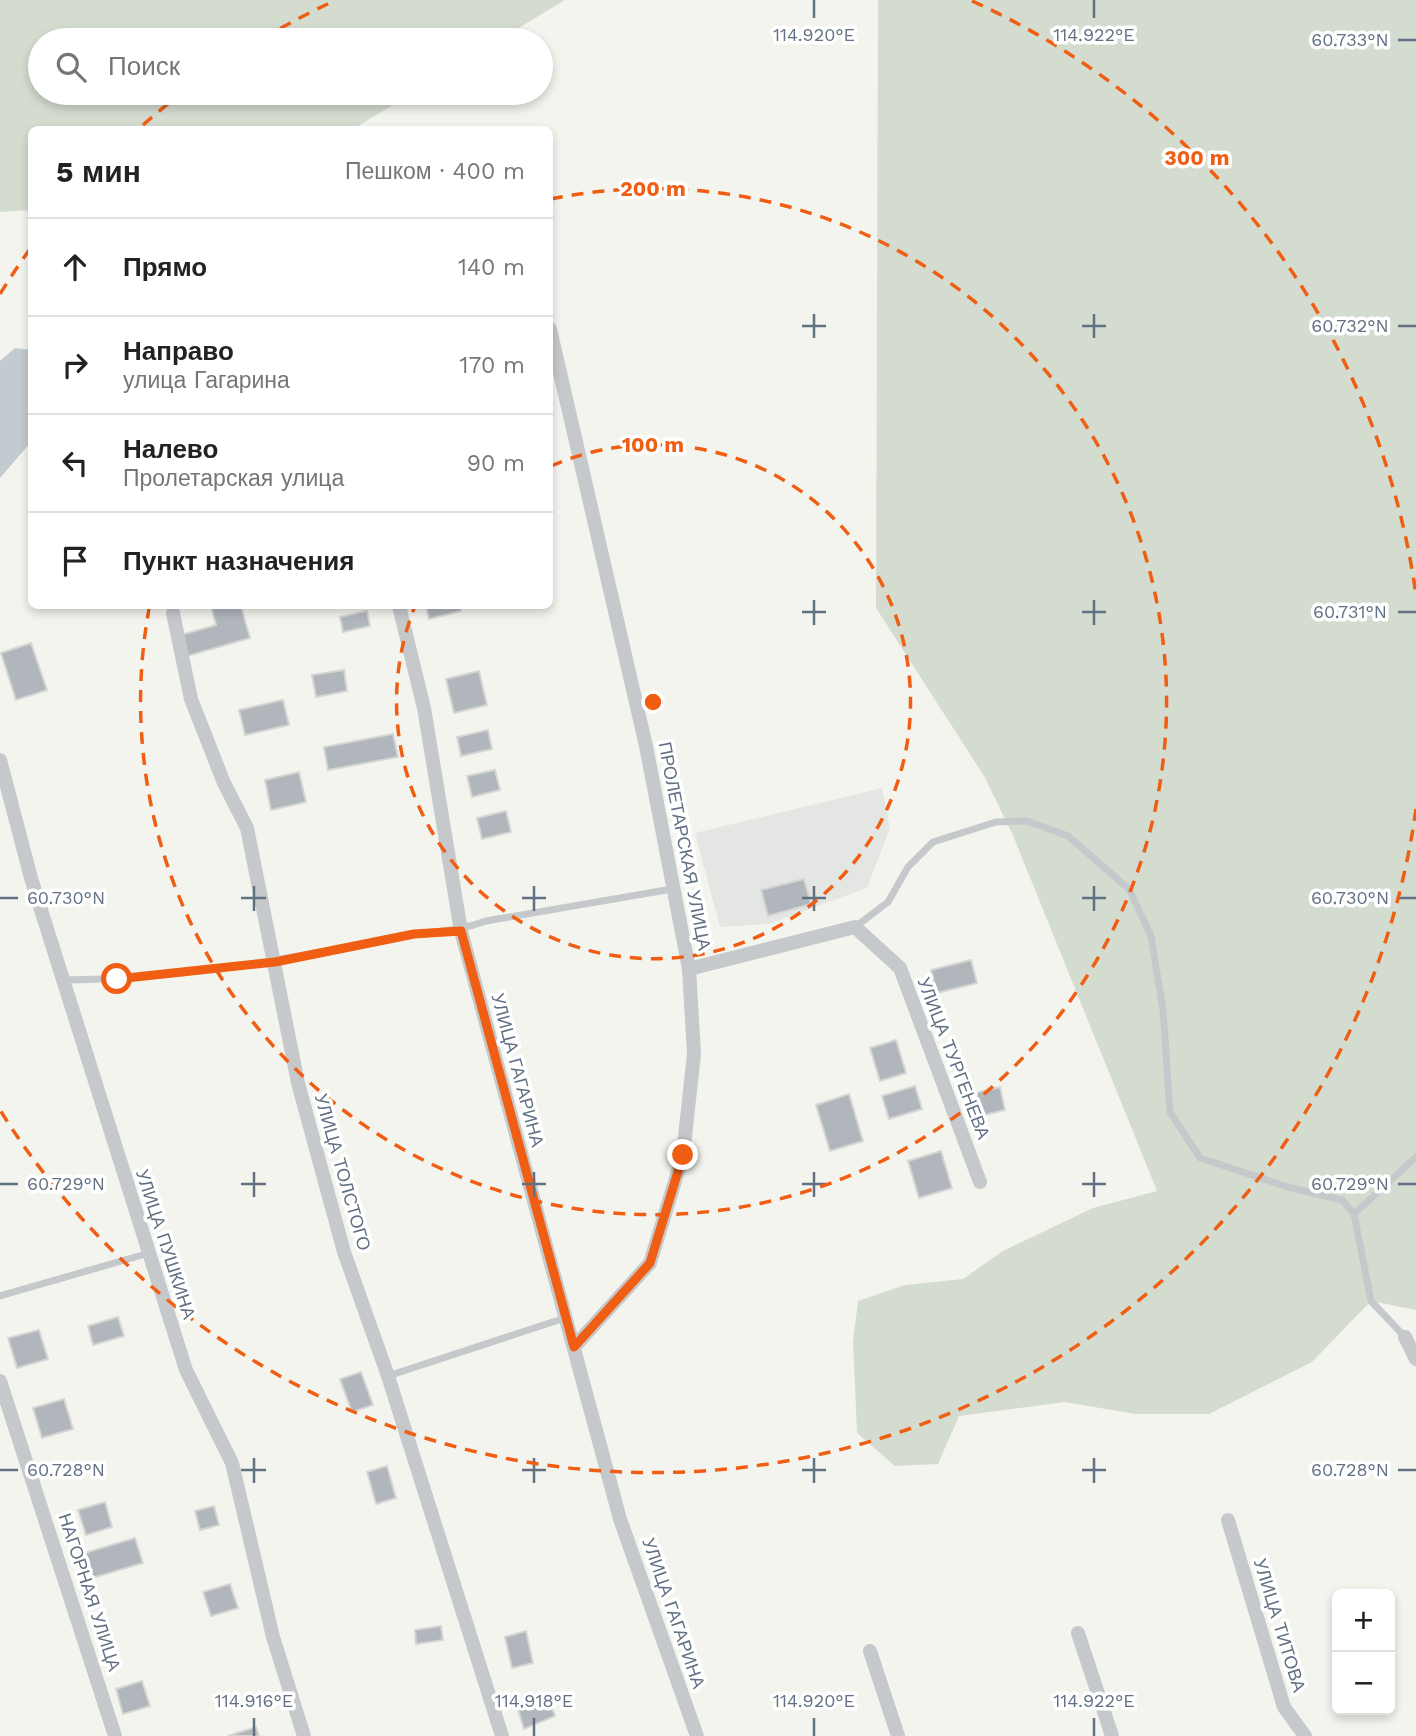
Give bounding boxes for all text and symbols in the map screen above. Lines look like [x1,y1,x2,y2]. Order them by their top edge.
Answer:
text: 114.920°E [773,24,855,45]
text: 114.922°E [1053,24,1135,45]
search box [28,28,553,105]
text: 60.733°N [1311,29,1389,50]
icon: search [52,48,90,86]
text: Поиск [108,51,180,81]
text: 300 m [1164,145,1230,170]
text: 5 мин [56,154,141,189]
text: Пешком · 400 m [345,158,525,185]
text: 200 m [620,176,686,201]
icon: ahead [56,248,94,286]
text: Прямо [123,252,207,282]
text: 140 m [458,254,525,281]
text: 60.732°N [1311,315,1389,336]
text: Направо [123,336,234,366]
icon: right [56,346,94,384]
text: 170 m [460,352,525,379]
text: улица Гагарина [123,367,290,394]
text: 100 m [622,432,684,457]
text: Налево [123,434,218,464]
icon: left [56,444,94,482]
text: 90 m [467,450,525,477]
text: Пролетарская улица [123,465,344,492]
icon: arrive [56,542,94,580]
text: Пункт назначения [123,546,354,576]
text: 60.731°N [1313,601,1387,622]
centre of rings [641,690,665,714]
street label: ПРОЛЕТАРСКАЯ УЛИЦА [654,740,716,952]
text: 60.730°N [27,887,105,908]
text: 60.730°N [1311,887,1389,908]
route start [101,963,132,994]
street label: УЛИЦА ТУРГЕНЕВА [913,974,995,1142]
street label: УЛИЦА ГАГАРИНА [487,991,549,1149]
street label: УЛИЦА ТОЛСТОГО [311,1091,375,1253]
route end [667,1139,698,1170]
street label: УЛИЦА ПУШКИНА [132,1166,200,1322]
text: 60.729°N [27,1173,105,1194]
text: 60.729°N [1311,1173,1389,1194]
text: 60.728°N [27,1459,105,1480]
text: 60.728°N [1311,1459,1389,1480]
street label: НАГОРНАЯ УЛИЦА [55,1510,125,1674]
street label: УЛИЦА ГАГАРИНА [638,1535,710,1691]
street label: УЛИЦА ТИТОВА [1250,1556,1310,1694]
map controls [1332,1589,1395,1715]
button: + [1332,1589,1395,1652]
button: − [1332,1652,1395,1715]
text: 114.916°E [215,1690,293,1711]
text: 114.918°E [495,1690,573,1711]
text: 114.920°E [773,1690,855,1711]
text: 114.922°E [1053,1690,1135,1711]

